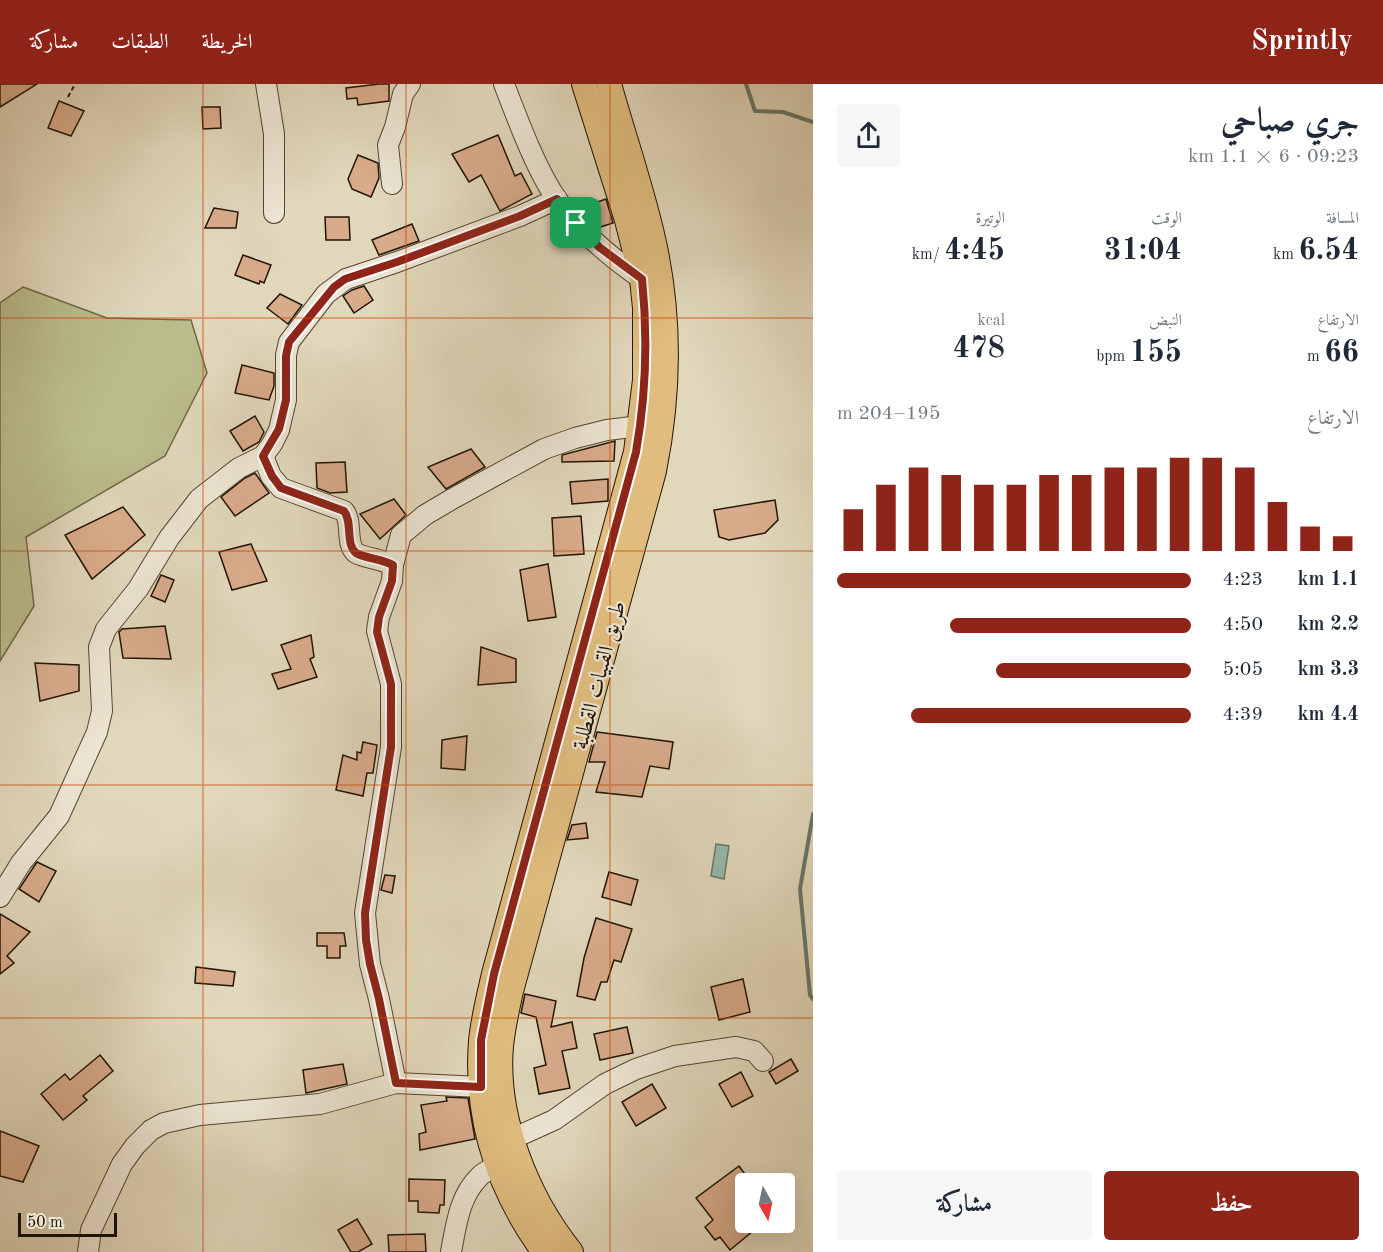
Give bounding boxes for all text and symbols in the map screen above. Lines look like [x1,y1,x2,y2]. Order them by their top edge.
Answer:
text: Sprintly [1251,28,1353,56]
text: مشاركة [30,32,78,53]
text: الطبقات [111,32,168,53]
text: الخريطة [201,32,253,53]
button: share [837,104,900,167]
text: جري صباحي [1221,106,1359,139]
text: 09:23 · 6 × 1.1 km [1188,147,1359,167]
pin [550,197,601,248]
icon: arrive [559,206,592,239]
text: الوتيرة [975,211,1005,227]
text: الوقت [1151,211,1182,227]
text: المسافة [1326,211,1359,227]
text: 4:45 [944,236,1005,266]
text: 31:04 [1104,236,1182,266]
text: 6.54 [1298,236,1359,266]
text: /km [912,247,944,263]
text: km [1273,247,1298,263]
text: kcal [977,313,1005,329]
text: النبض [1149,313,1182,329]
text: الارتفاع [1317,313,1359,329]
text: 478 [953,334,1005,364]
text: 155 [1130,338,1182,368]
text: 66 [1324,338,1359,368]
text: bpm [1096,349,1130,365]
text: m [1307,349,1324,365]
text: 195–204 m [837,404,941,424]
text: الارتفاع [1307,409,1359,429]
text: 4:23 [1223,570,1263,590]
text: 1.1 km [1297,570,1359,590]
street label: طريق القبيات القطلبة [570,599,632,753]
text: 4:50 [1223,615,1263,635]
text: 2.2 km [1297,615,1359,635]
text: 5:05 [1223,660,1263,680]
text: 3.3 km [1297,660,1359,680]
text: 4:39 [1223,705,1263,725]
text: 4.4 km [1297,705,1359,725]
button: مشاركة [837,1171,1092,1240]
button: حفظ [1104,1171,1359,1240]
north arrow [735,1173,795,1233]
map controls [735,1173,795,1233]
scale bar [18,1210,117,1238]
text: 50 m [27,1215,63,1231]

